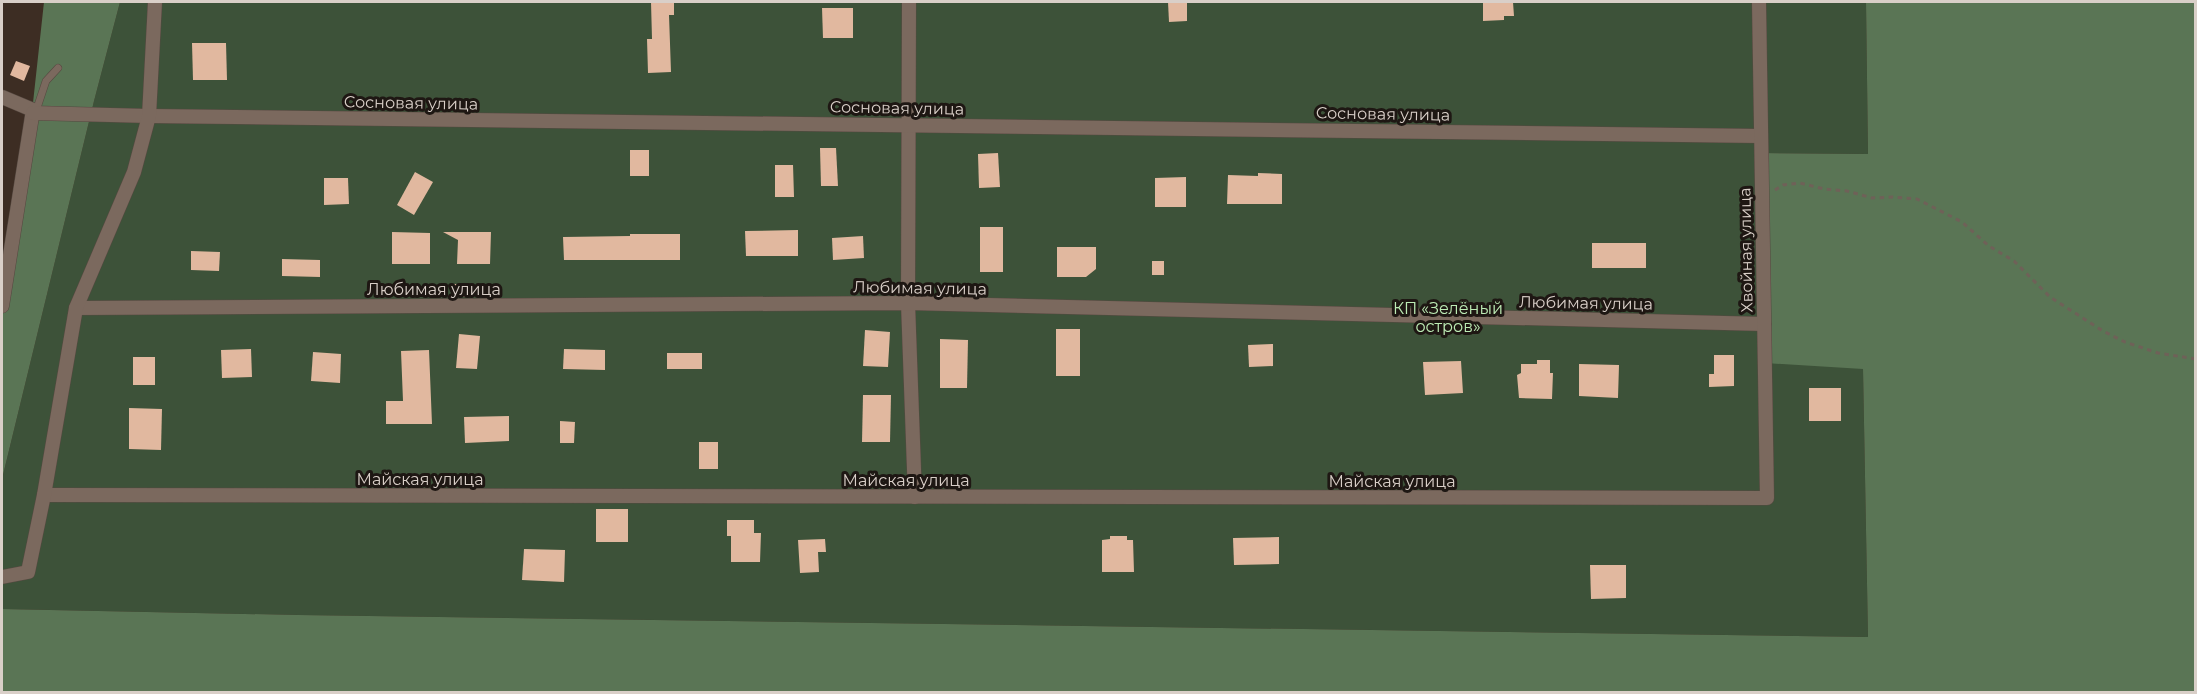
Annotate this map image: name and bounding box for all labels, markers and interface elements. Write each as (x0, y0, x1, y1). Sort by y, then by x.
street label: Сосновая улица (344, 92, 478, 114)
street label: Сосновая улица (830, 97, 964, 119)
street label: Сосновая улица (1316, 103, 1450, 125)
street label: Хвойная улица (1735, 187, 1757, 313)
street label: Любимая улица (853, 277, 987, 299)
street label: Любимая улица (367, 280, 501, 299)
street label: Любимая улица (1519, 292, 1653, 314)
park label: КП «Зелёный остров» (1393, 299, 1503, 336)
street label: Майская улица (356, 470, 484, 489)
street label: Майская улица (842, 471, 970, 490)
street label: Майская улица (1328, 472, 1456, 491)

